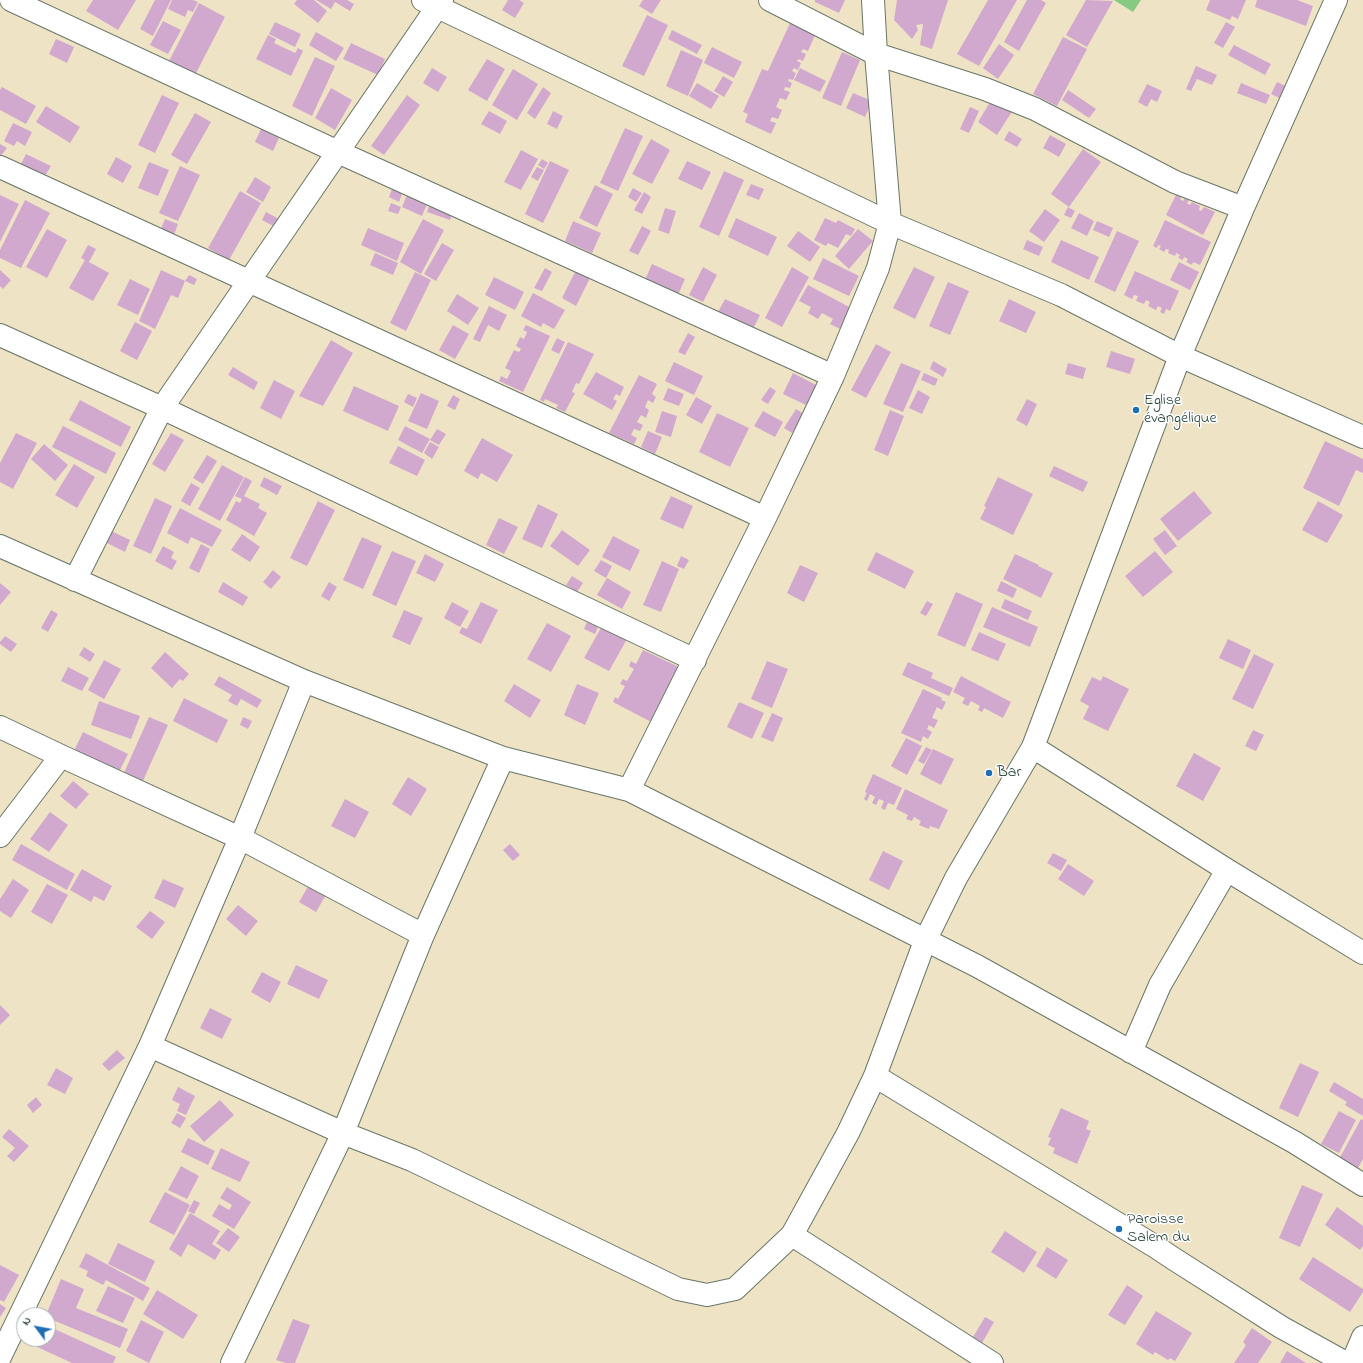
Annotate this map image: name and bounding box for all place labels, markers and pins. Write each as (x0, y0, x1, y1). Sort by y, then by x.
place label: Eglise évangélique (1144, 391, 1217, 429)
marker: Eglise évangélique (1131, 405, 1141, 415)
place label: Bar (997, 763, 1021, 783)
marker: Bar (984, 768, 994, 778)
place label: Paroisse Salem du (1127, 1210, 1190, 1248)
marker: Paroisse Salem du (1114, 1224, 1124, 1234)

